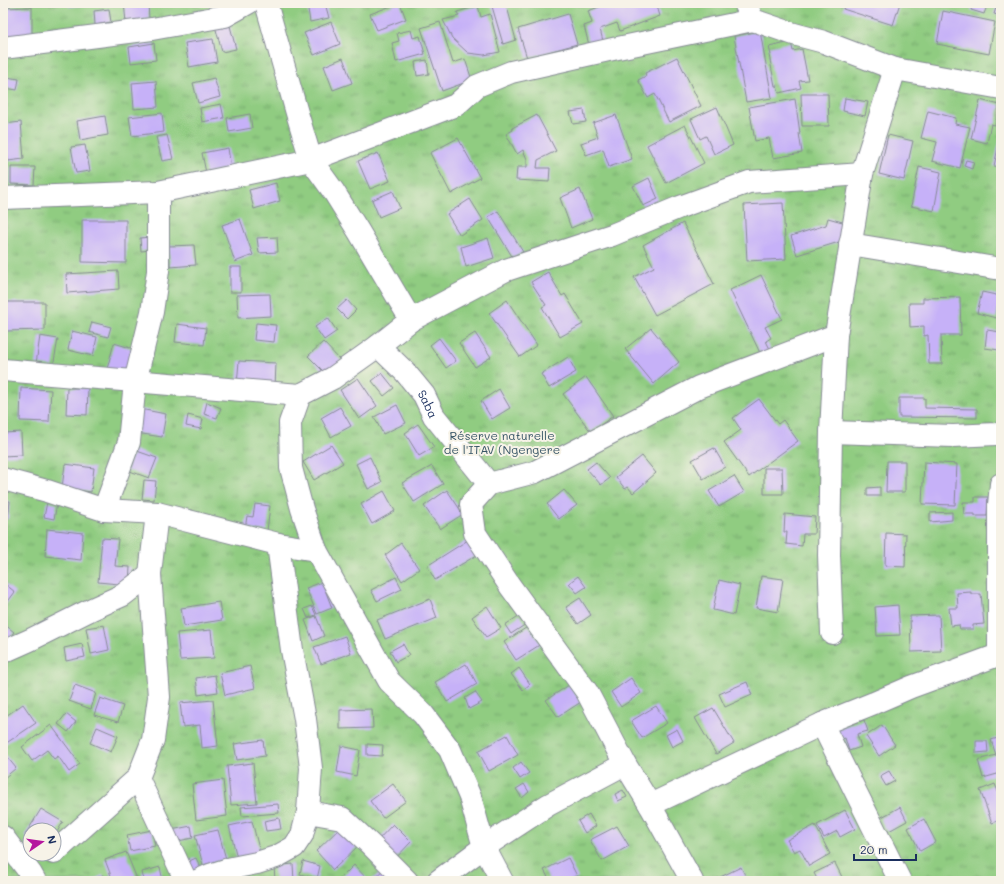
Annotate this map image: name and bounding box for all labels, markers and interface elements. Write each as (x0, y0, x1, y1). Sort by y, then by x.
street label: Saba (415, 386, 442, 420)
park label: Réserve naturelle de l'ITAV (Ngengere (444, 427, 560, 457)
north arrow (22, 822, 62, 862)
text: N (44, 834, 60, 845)
scale bar (854, 836, 916, 862)
text: 20 m (860, 841, 888, 857)

